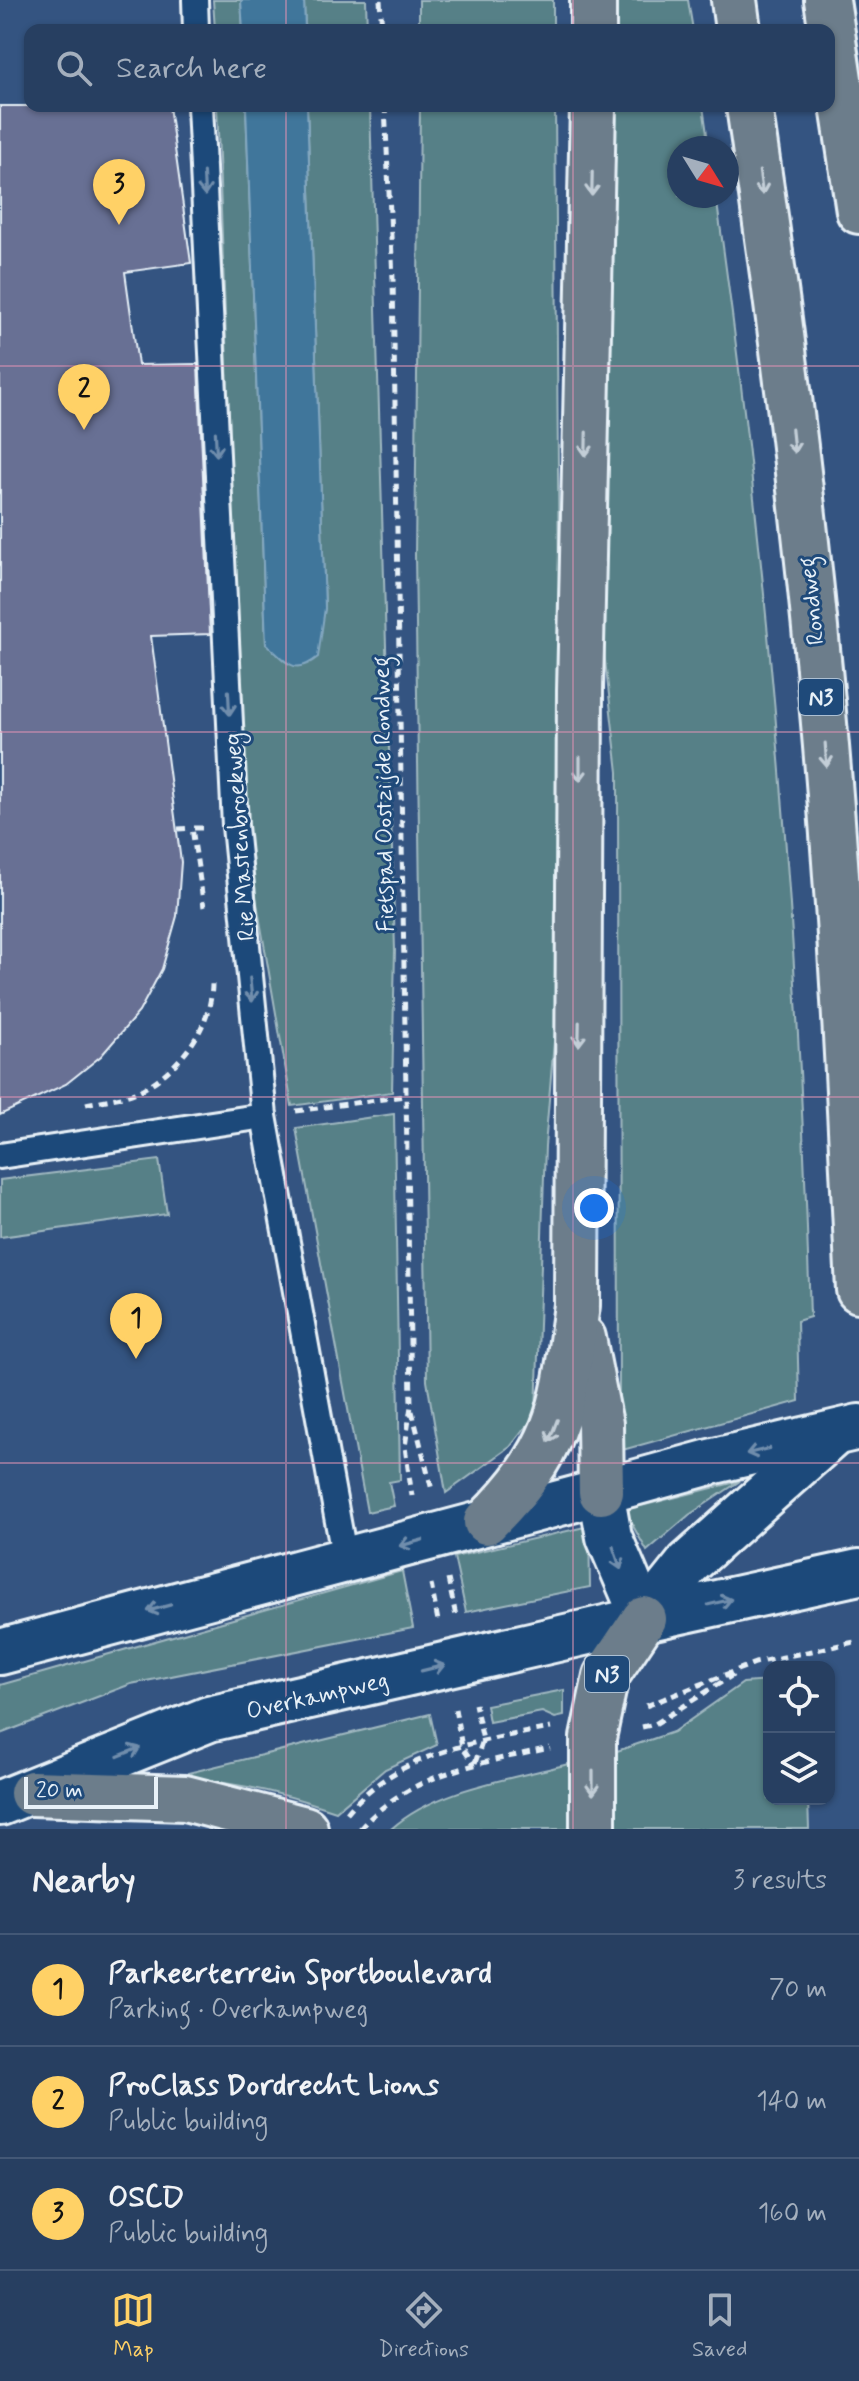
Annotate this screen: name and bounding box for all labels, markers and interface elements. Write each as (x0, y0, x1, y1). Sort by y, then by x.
search box (24, 24, 835, 112)
icon: search (52, 46, 96, 90)
text: Search here (116, 49, 267, 88)
north arrow (667, 136, 739, 208)
pin: 3 (93, 159, 145, 225)
one-way arrow (197, 170, 212, 197)
one-way arrow (584, 170, 599, 197)
one-way arrow (754, 170, 769, 195)
pin: 2 (58, 364, 110, 430)
one-way arrow (786, 427, 801, 454)
one-way arrow (209, 430, 224, 457)
one-way arrow (578, 430, 593, 457)
street label: Rondweg (792, 555, 836, 647)
street label: Fietspad Oostzijde Rondweg (367, 656, 405, 932)
road number: N3 (799, 679, 843, 715)
one-way arrow (222, 689, 237, 716)
street label: Rie Mastenbroekweg (218, 732, 265, 942)
one-way arrow (818, 741, 833, 768)
one-way arrow (572, 755, 588, 782)
one-way arrow (244, 976, 259, 1003)
one-way arrow (571, 1020, 587, 1047)
your location (574, 1188, 614, 1228)
pin: 1 (110, 1293, 162, 1359)
one-way arrow (545, 1418, 559, 1443)
one-way arrow (746, 1444, 771, 1459)
one-way arrow (398, 1536, 424, 1551)
one-way arrow (610, 1545, 625, 1570)
one-way arrow (706, 1593, 732, 1608)
one-way arrow (146, 1602, 172, 1617)
road number: N3 (585, 1656, 629, 1692)
one-way arrow (420, 1659, 446, 1674)
map controls (763, 1661, 835, 1805)
button: locate (763, 1661, 835, 1733)
street label: Overkampweg (243, 1665, 391, 1728)
button: layers (763, 1733, 835, 1805)
one-way arrow (117, 1744, 141, 1758)
one-way arrow (585, 1769, 601, 1796)
scale bar (24, 1773, 158, 1809)
text: 20 m (36, 1777, 83, 1805)
text: Nearby (32, 1859, 136, 1904)
text: 3 results (733, 1864, 827, 1898)
text: Parkeerterrein Sportboulevard (108, 1954, 492, 1993)
text: 1 (52, 1973, 64, 2007)
text: 70 m (769, 1973, 827, 2007)
text: Parking · Overkampweg (108, 1993, 368, 2027)
text: ProClass Dordrecht Lions (108, 2066, 439, 2105)
text: 2 (52, 2085, 64, 2119)
text: 140 m (756, 2085, 827, 2119)
text: Public building (108, 2105, 268, 2139)
text: OSCD (108, 2178, 184, 2217)
text: 3 (52, 2197, 64, 2231)
text: 160 m (758, 2197, 827, 2231)
text: Public building (108, 2217, 268, 2251)
tab: Map (111, 2288, 155, 2364)
tab: Directions (378, 2288, 469, 2364)
tab: Saved (692, 2288, 747, 2364)

